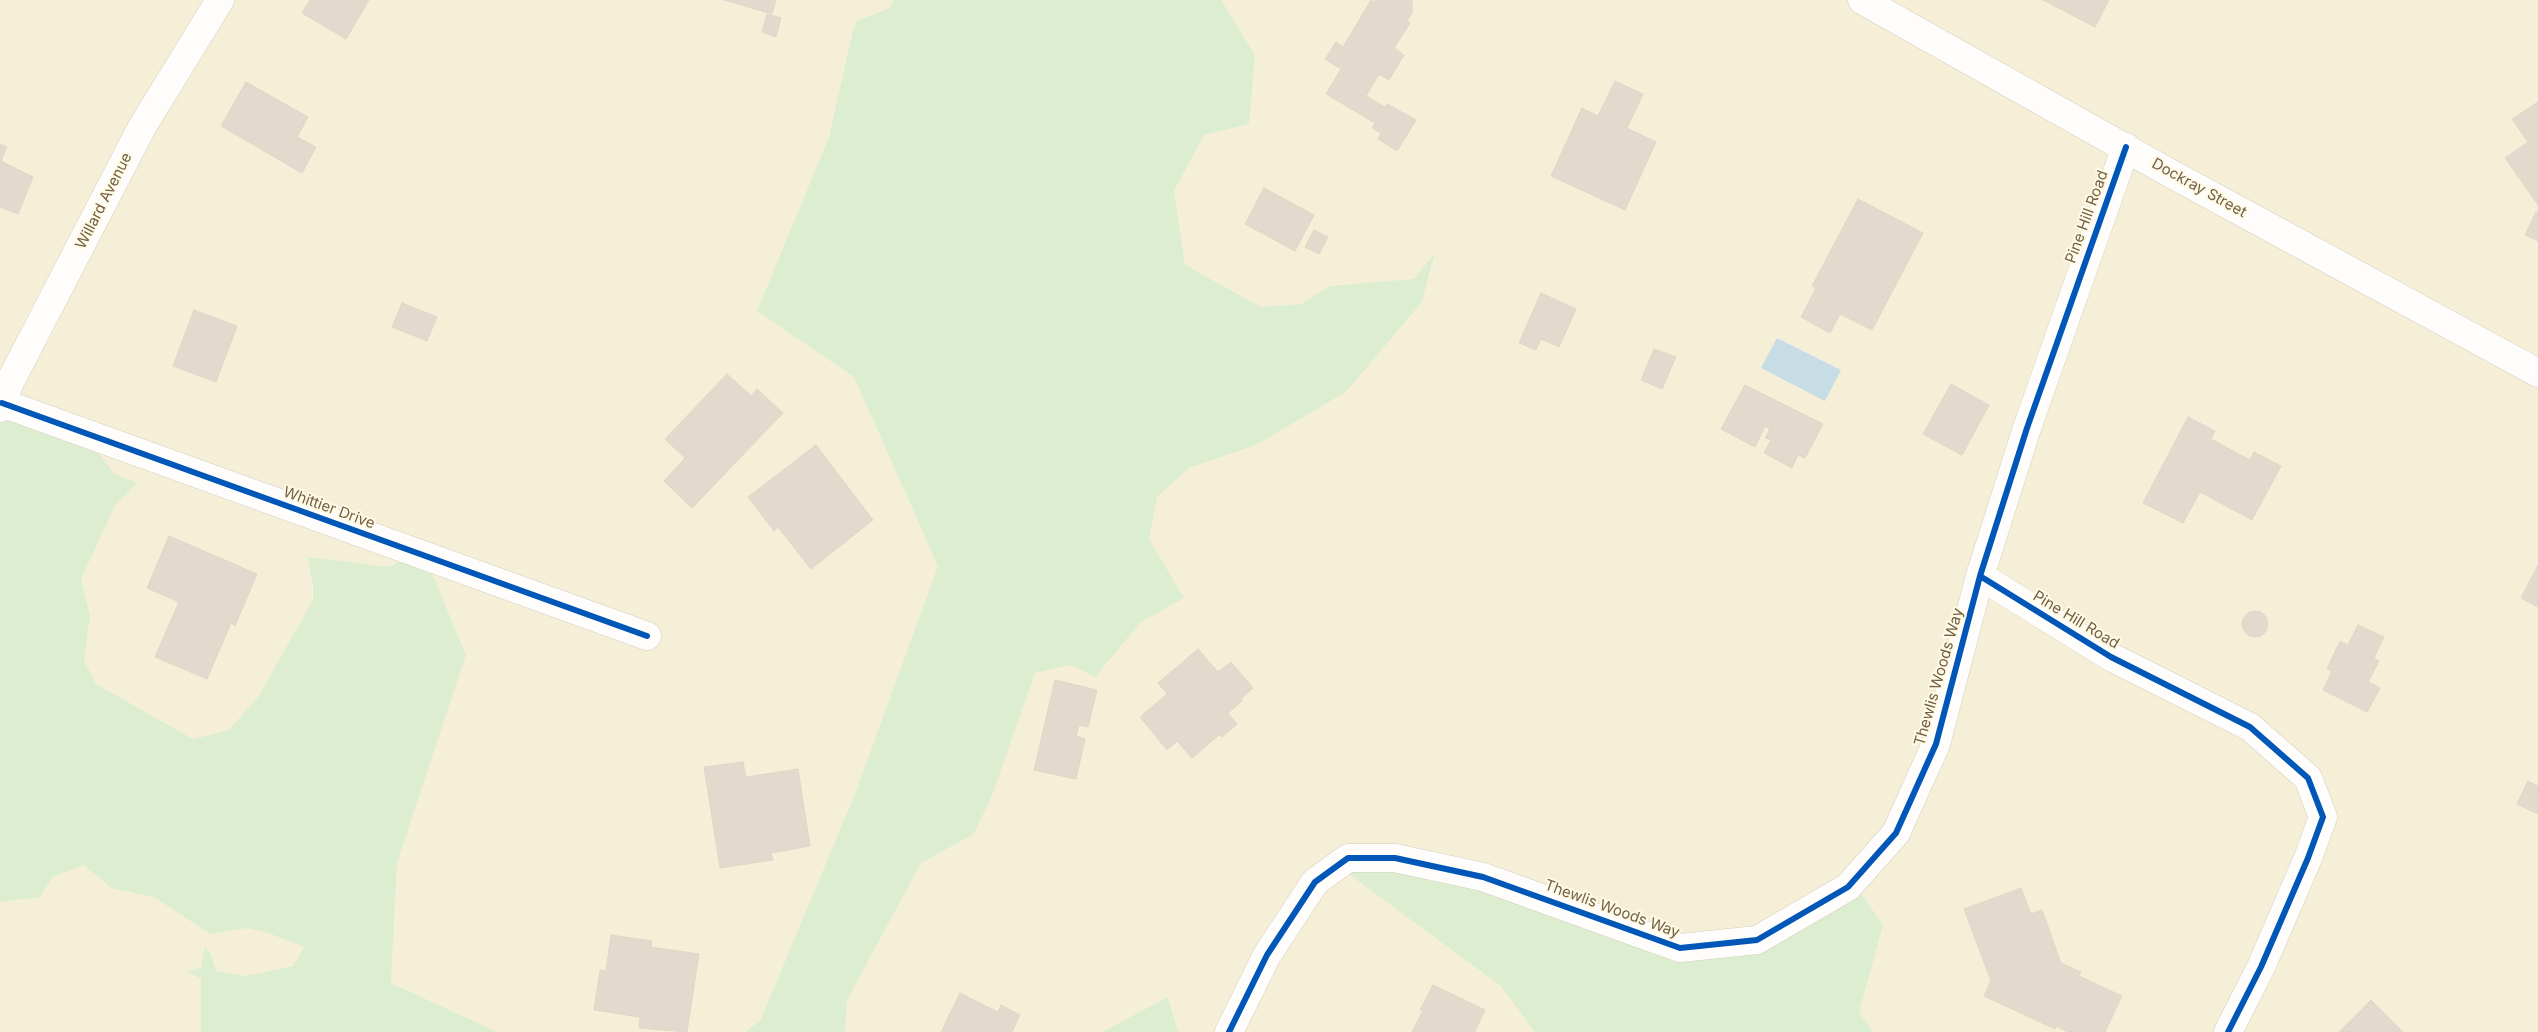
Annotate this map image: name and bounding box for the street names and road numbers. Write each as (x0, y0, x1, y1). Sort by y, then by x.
street label: Willard Avenue (72, 150, 136, 252)
street label: Dockray Street (2149, 155, 2249, 221)
street label: Pine Hill Road (2062, 168, 2112, 266)
street label: Whittier Drive (281, 483, 377, 533)
street label: Pine Hill Road (2030, 587, 2122, 653)
street label: Thewlis Woods Way (1911, 606, 1967, 748)
street label: Thewlis Woods Way (1542, 876, 1682, 942)

